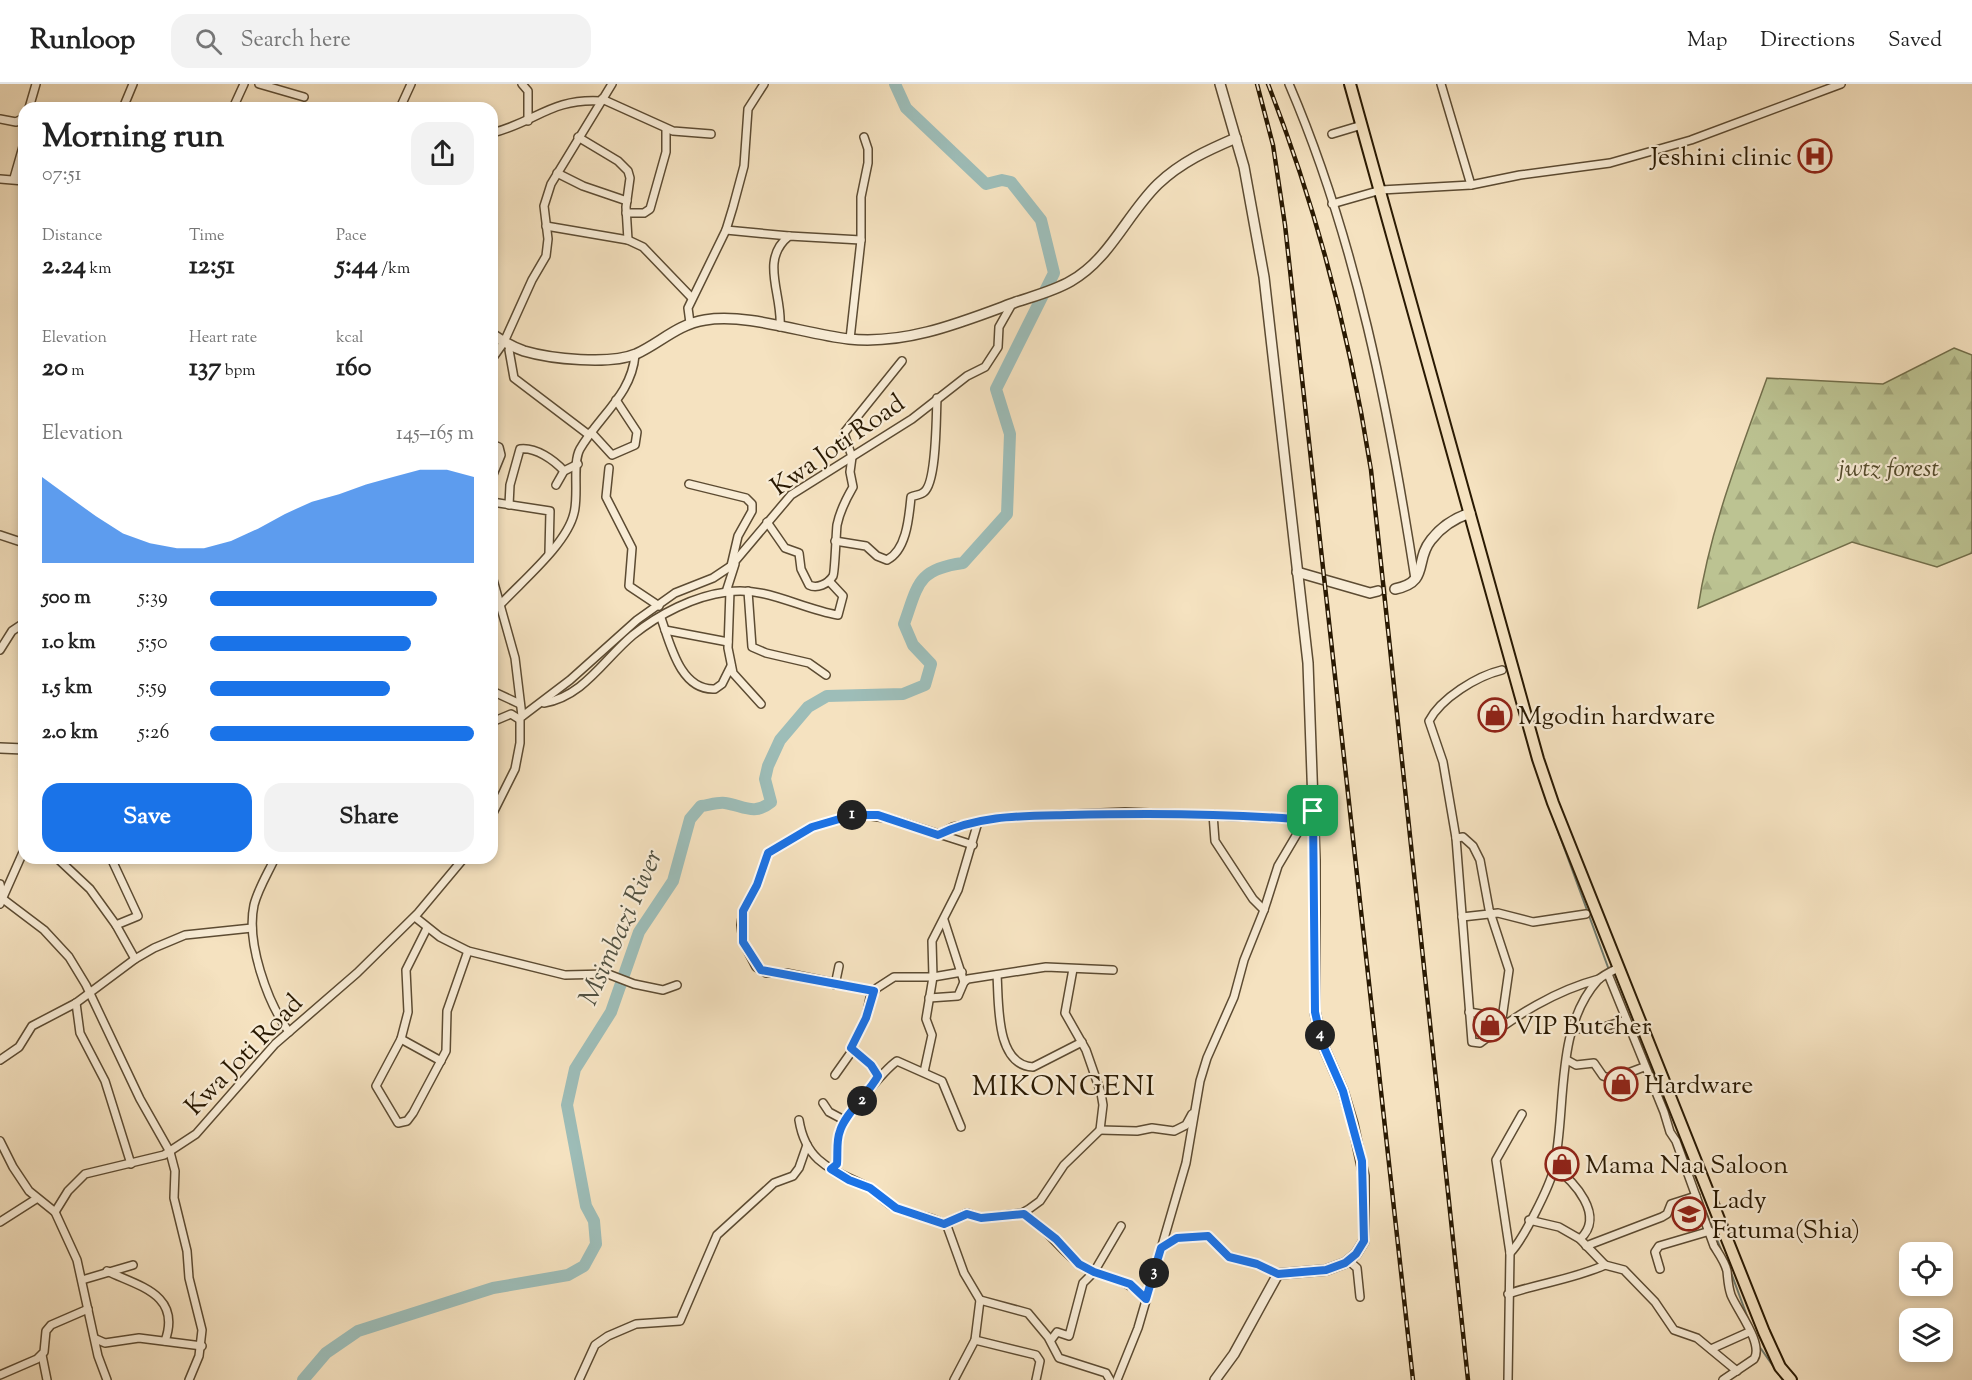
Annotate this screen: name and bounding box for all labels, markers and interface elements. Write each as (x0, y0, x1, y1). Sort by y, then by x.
search box (171, 14, 591, 68)
text: Runloop (30, 21, 135, 61)
icon: search (192, 25, 225, 58)
text: Search here (240, 25, 351, 57)
text: Map (1687, 26, 1727, 56)
text: Directions (1760, 26, 1855, 56)
text: Saved (1888, 26, 1942, 56)
text: Morning run (42, 114, 224, 162)
button: share (411, 122, 474, 185)
hospital icon: Jeshini clinic (1797, 138, 1833, 174)
place label: Jeshini clinic (1649, 140, 1792, 177)
text: 07:51 (42, 161, 81, 190)
text: Distance (42, 225, 102, 248)
text: Time (189, 225, 225, 248)
text: Pace (336, 225, 367, 248)
text: 2.24 (42, 248, 86, 285)
text: 12:51 (189, 248, 235, 285)
text: 5:44 (336, 248, 378, 285)
text: km (86, 258, 111, 281)
text: /km (378, 258, 410, 281)
text: Elevation (42, 327, 107, 350)
text: Heart rate (189, 327, 257, 350)
text: kcal (336, 327, 364, 350)
text: 20 (42, 350, 68, 387)
text: 137 (189, 350, 221, 387)
text: 160 (336, 350, 372, 387)
text: m (68, 360, 85, 383)
text: bpm (221, 360, 256, 383)
street label: Kwa Joti Road (764, 386, 913, 506)
text: Elevation (42, 420, 123, 449)
text: 145–165 m (396, 420, 474, 449)
park label: jwtz forest (1837, 451, 1939, 488)
text: 500 m (42, 584, 91, 613)
text: 5:39 (138, 584, 168, 613)
text: 1.0 km (42, 629, 96, 658)
text: 5:50 (138, 629, 167, 658)
text: 1.5 km (42, 674, 92, 703)
text: 5:59 (138, 674, 167, 703)
shop icon: Mgodin hardware (1477, 697, 1513, 733)
place label: Mgodin hardware (1518, 699, 1715, 736)
text: 2.0 km (42, 719, 98, 748)
text: 5:26 (138, 719, 169, 748)
button: Save (42, 783, 252, 852)
button: Share (264, 783, 474, 852)
pin (1287, 785, 1338, 836)
icon: arrive (1296, 794, 1329, 827)
pin: 1 (837, 800, 867, 830)
text: 1 (849, 803, 855, 826)
water label: Msimbazi River (571, 843, 674, 1012)
street label: Kwa Joti Road (177, 986, 313, 1125)
shop icon: VIP Butcher (1472, 1007, 1508, 1043)
place label: VIP Butcher (1513, 1009, 1652, 1046)
pin: 4 (1305, 1020, 1335, 1050)
text: 4 (1316, 1023, 1324, 1046)
shop icon: Hardware (1603, 1066, 1639, 1102)
district label: MIKONGENI (972, 1068, 1156, 1108)
place label: Hardware (1644, 1068, 1753, 1105)
pin: 2 (847, 1086, 877, 1116)
text: 2 (858, 1089, 866, 1112)
shop icon: Mama Naa Saloon (1544, 1146, 1580, 1182)
place label: Mama Naa Saloon (1585, 1148, 1788, 1185)
place label: Lady Fatuma(Shia) (1712, 1183, 1860, 1250)
school or university icon: Lady Fatuma(Shia) (1671, 1196, 1707, 1232)
map controls (1899, 1242, 1953, 1362)
button: locate (1899, 1242, 1953, 1296)
pin: 3 (1139, 1258, 1169, 1288)
text: 3 (1151, 1261, 1157, 1284)
button: layers (1899, 1308, 1953, 1362)

